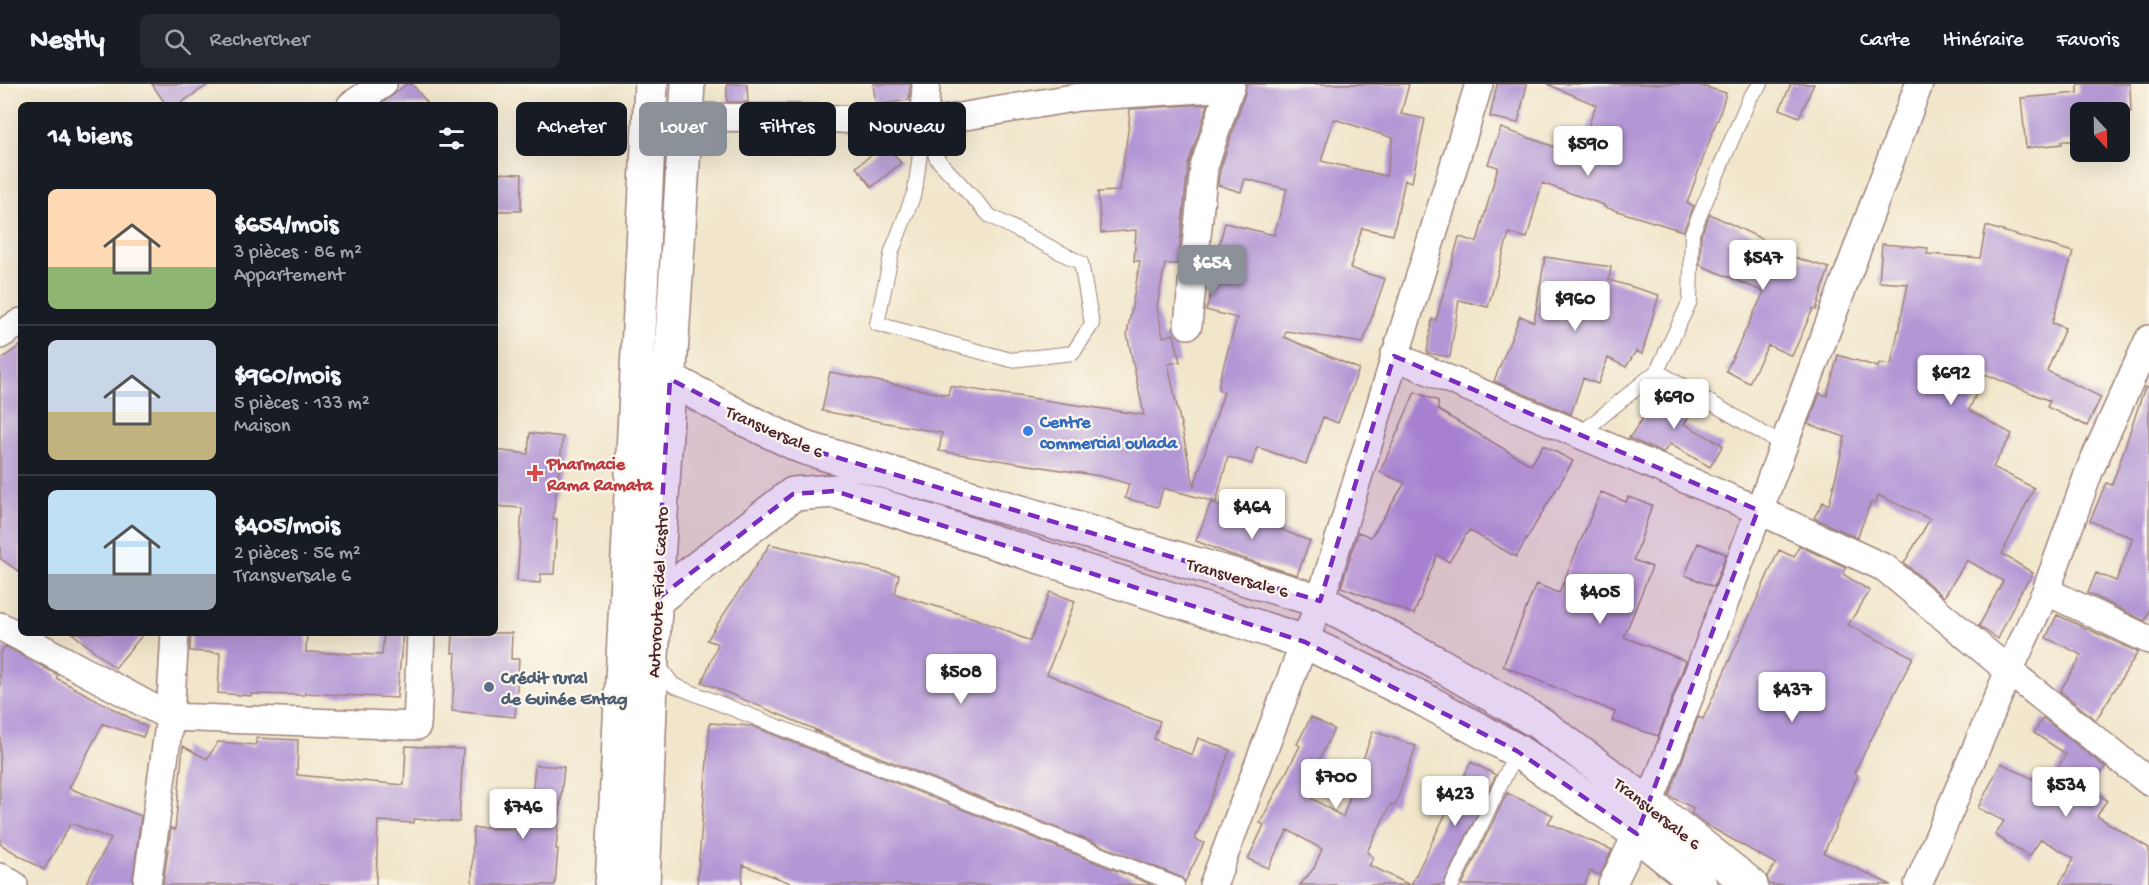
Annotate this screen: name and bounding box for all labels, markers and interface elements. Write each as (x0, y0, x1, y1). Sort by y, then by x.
search box (140, 14, 560, 68)
text: Nestly (30, 25, 104, 58)
icon: search (161, 25, 194, 58)
text: Rechercher (209, 28, 309, 54)
text: Carte (1860, 29, 1910, 54)
text: Itinéraire (1943, 29, 2024, 54)
text: Favoris (2057, 29, 2119, 54)
chip: Acheter (516, 102, 627, 156)
chip: Louer (639, 102, 727, 156)
chip: Filtres (739, 102, 836, 156)
chip: Nouveau (848, 102, 966, 156)
north arrow (2070, 102, 2130, 162)
map controls (2070, 102, 2130, 162)
icon: filters (435, 122, 468, 155)
text: 14 biens (48, 123, 132, 154)
pin: $590 (1552, 126, 1624, 177)
text: $590 (1568, 134, 1608, 157)
text: $654/mois (234, 211, 338, 242)
icon: home (96, 213, 168, 285)
pin: $547 (1727, 240, 1799, 291)
text: 3 pièces · 86 m² (234, 242, 362, 265)
pin: $654 (1176, 245, 1248, 296)
text: $547 (1743, 248, 1783, 271)
text: $654 (1192, 253, 1232, 276)
text: Appartement (234, 265, 344, 288)
pin: $960 (1539, 281, 1611, 332)
text: $960 (1555, 289, 1595, 312)
pin: $692 (1915, 355, 1987, 406)
text: $960/mois (234, 362, 340, 393)
text: $692 (1932, 363, 1970, 386)
icon: home (96, 364, 168, 436)
pin: $690 (1638, 379, 1710, 430)
text: $690 (1654, 387, 1694, 410)
text: 5 pièces · 133 m² (234, 393, 370, 416)
street label: Transversale 6 (721, 402, 827, 465)
place label: Centre commercial oulada (1039, 413, 1178, 455)
text: Maison (234, 416, 291, 439)
marker: Centre commercial oulada (1021, 424, 1035, 438)
place label: Pharmacie Rama Ramata (546, 455, 654, 497)
marker: Pharmacie Rama Ramata (528, 466, 542, 480)
pin: $464 (1216, 489, 1288, 540)
text: $464 (1233, 497, 1271, 520)
street label: Autoroute Fidel Castro (645, 506, 674, 678)
text: $405/mois (234, 512, 340, 543)
icon: home (96, 514, 168, 586)
text: 2 pièces · 56 m² (234, 543, 361, 566)
street label: Transversale 6 (1183, 555, 1292, 604)
text: Transversale 6 (234, 566, 351, 589)
pin: $405 (1564, 574, 1636, 625)
text: $405 (1580, 582, 1620, 605)
pin: $508 (925, 654, 997, 705)
text: $508 (940, 662, 982, 685)
place label: Crédit rural de Guinée Entag (500, 669, 628, 711)
pin: $437 (1756, 672, 1828, 723)
marker: Crédit rural de Guinée Entag (482, 680, 496, 694)
text: $437 (1772, 680, 1812, 703)
pin: $700 (1300, 759, 1372, 810)
text: $700 (1315, 767, 1357, 790)
pin: $534 (2030, 767, 2102, 818)
street label: Transversale 6 (1608, 774, 1705, 856)
text: $534 (2046, 775, 2086, 798)
pin: $423 (1419, 776, 1491, 827)
text: $423 (1436, 784, 1474, 807)
pin: $746 (487, 789, 559, 840)
text: $746 (504, 797, 542, 820)

